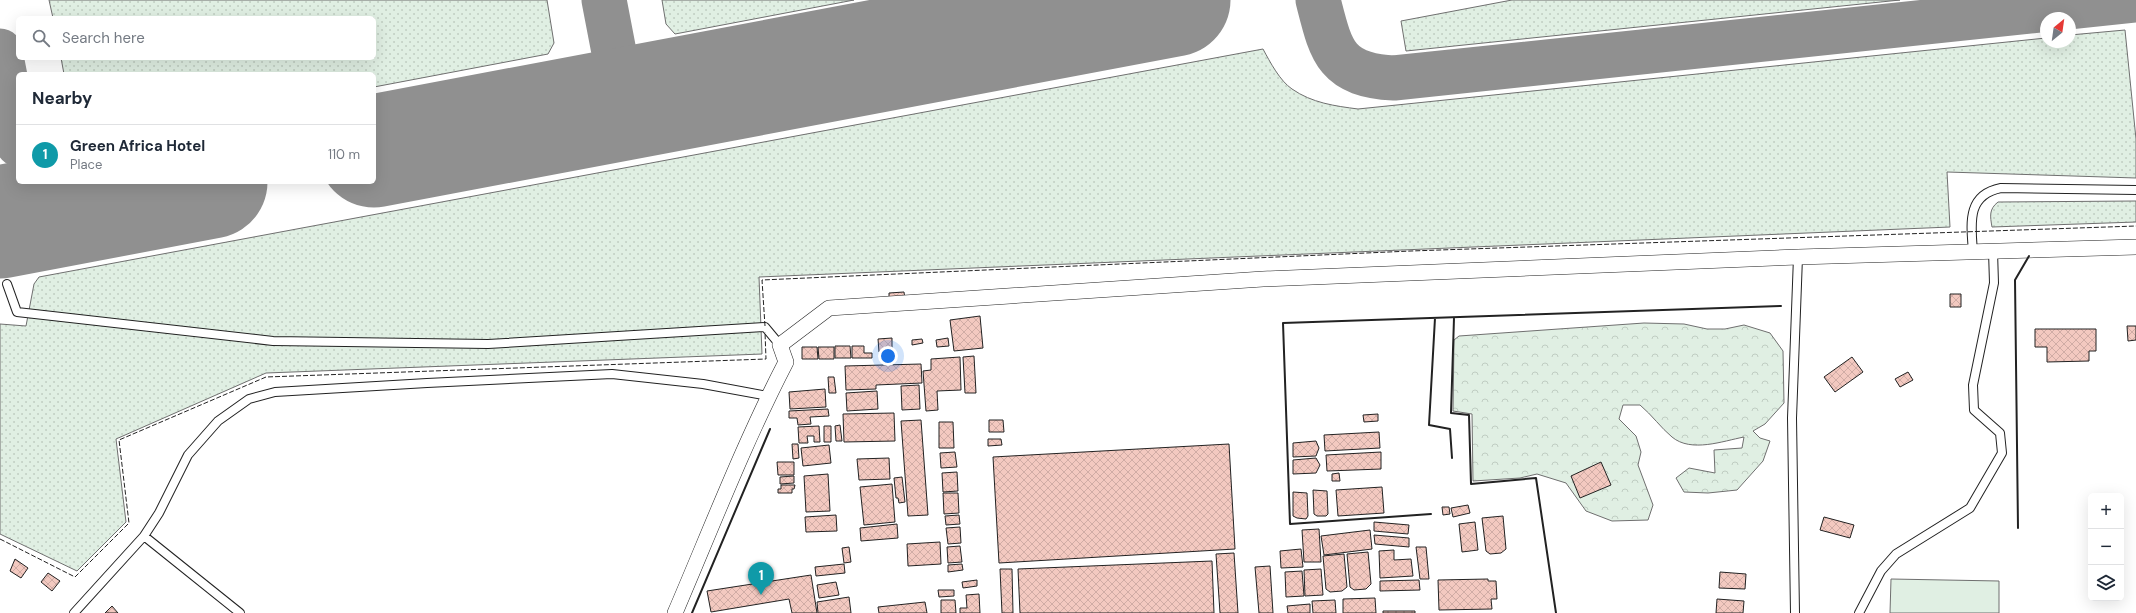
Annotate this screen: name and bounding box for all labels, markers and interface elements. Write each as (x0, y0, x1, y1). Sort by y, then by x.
north arrow (2040, 12, 2076, 48)
search box (16, 16, 376, 60)
icon: search (30, 27, 52, 49)
text: Search here (62, 28, 145, 48)
text: Nearby (32, 87, 92, 109)
text: Green Africa Hotel (70, 136, 205, 156)
text: 1 (43, 146, 47, 163)
text: 110 m (328, 146, 360, 163)
text: Place (70, 156, 102, 173)
your location (878, 346, 898, 366)
map controls (2088, 493, 2124, 601)
button: + (2088, 493, 2124, 529)
button: − (2088, 529, 2124, 565)
pin: 1 (748, 562, 774, 595)
button: layers (2088, 565, 2124, 601)

